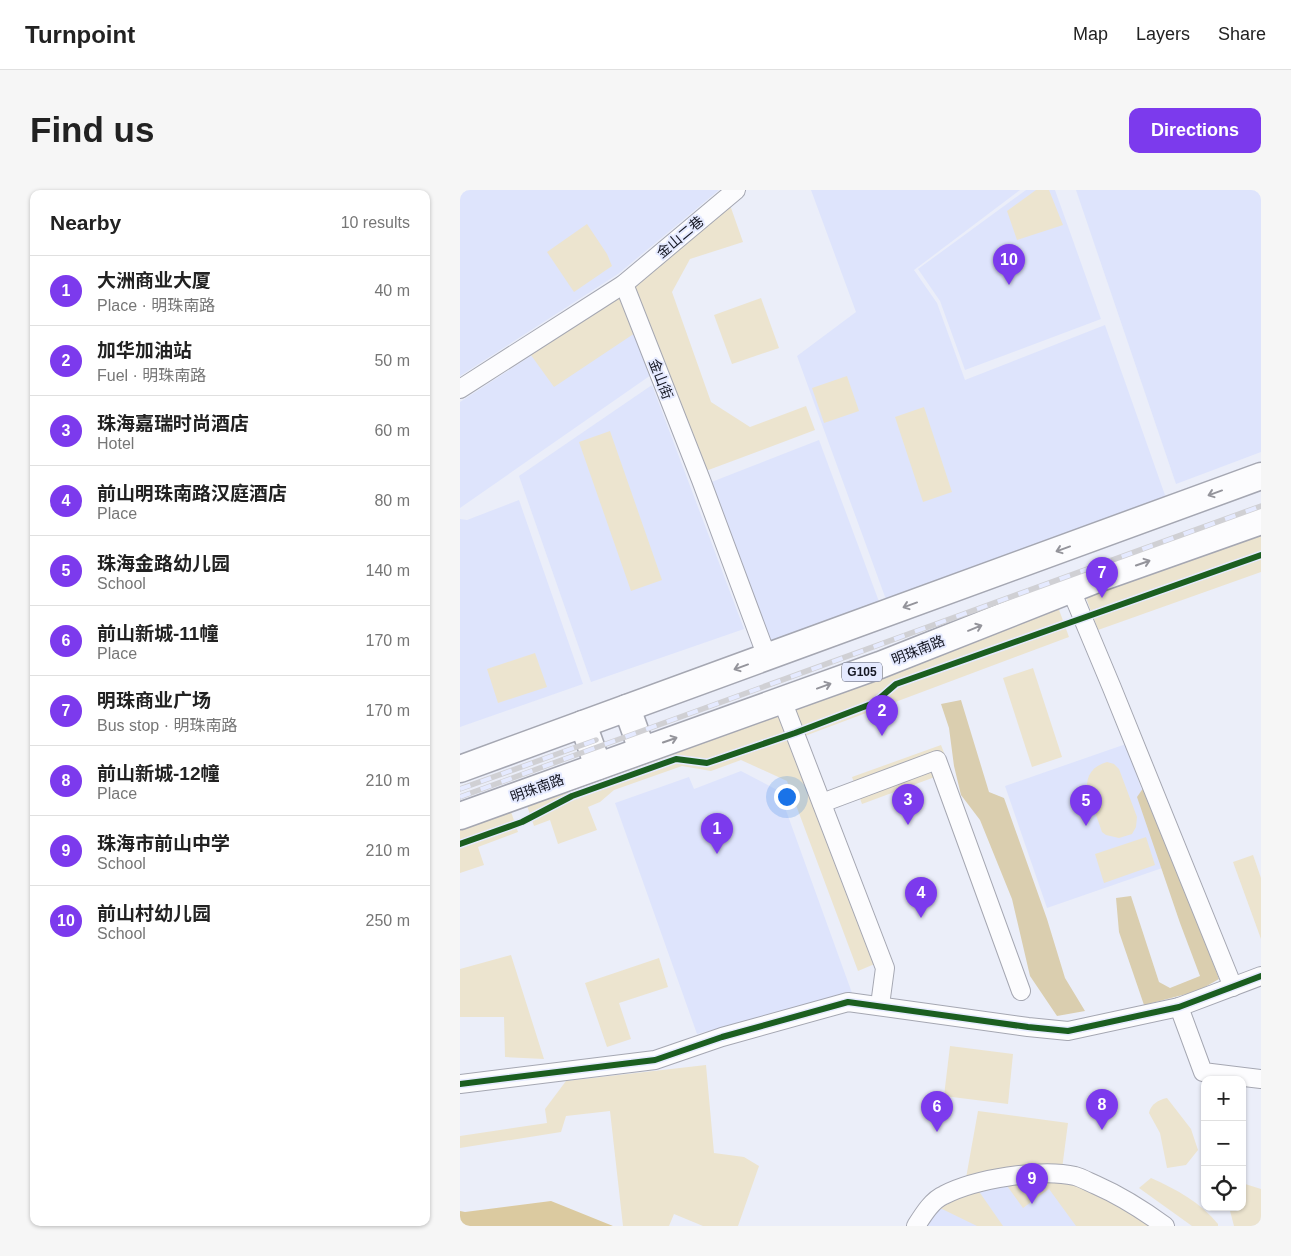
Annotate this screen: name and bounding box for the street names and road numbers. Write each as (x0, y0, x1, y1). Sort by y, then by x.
street label: 金山二巷 (653, 213, 707, 261)
street label: 金山街 (646, 357, 676, 401)
street label: 明珠南路 (889, 632, 947, 668)
road number: G105 (842, 662, 882, 682)
street label: 明珠南路 (508, 771, 566, 805)

